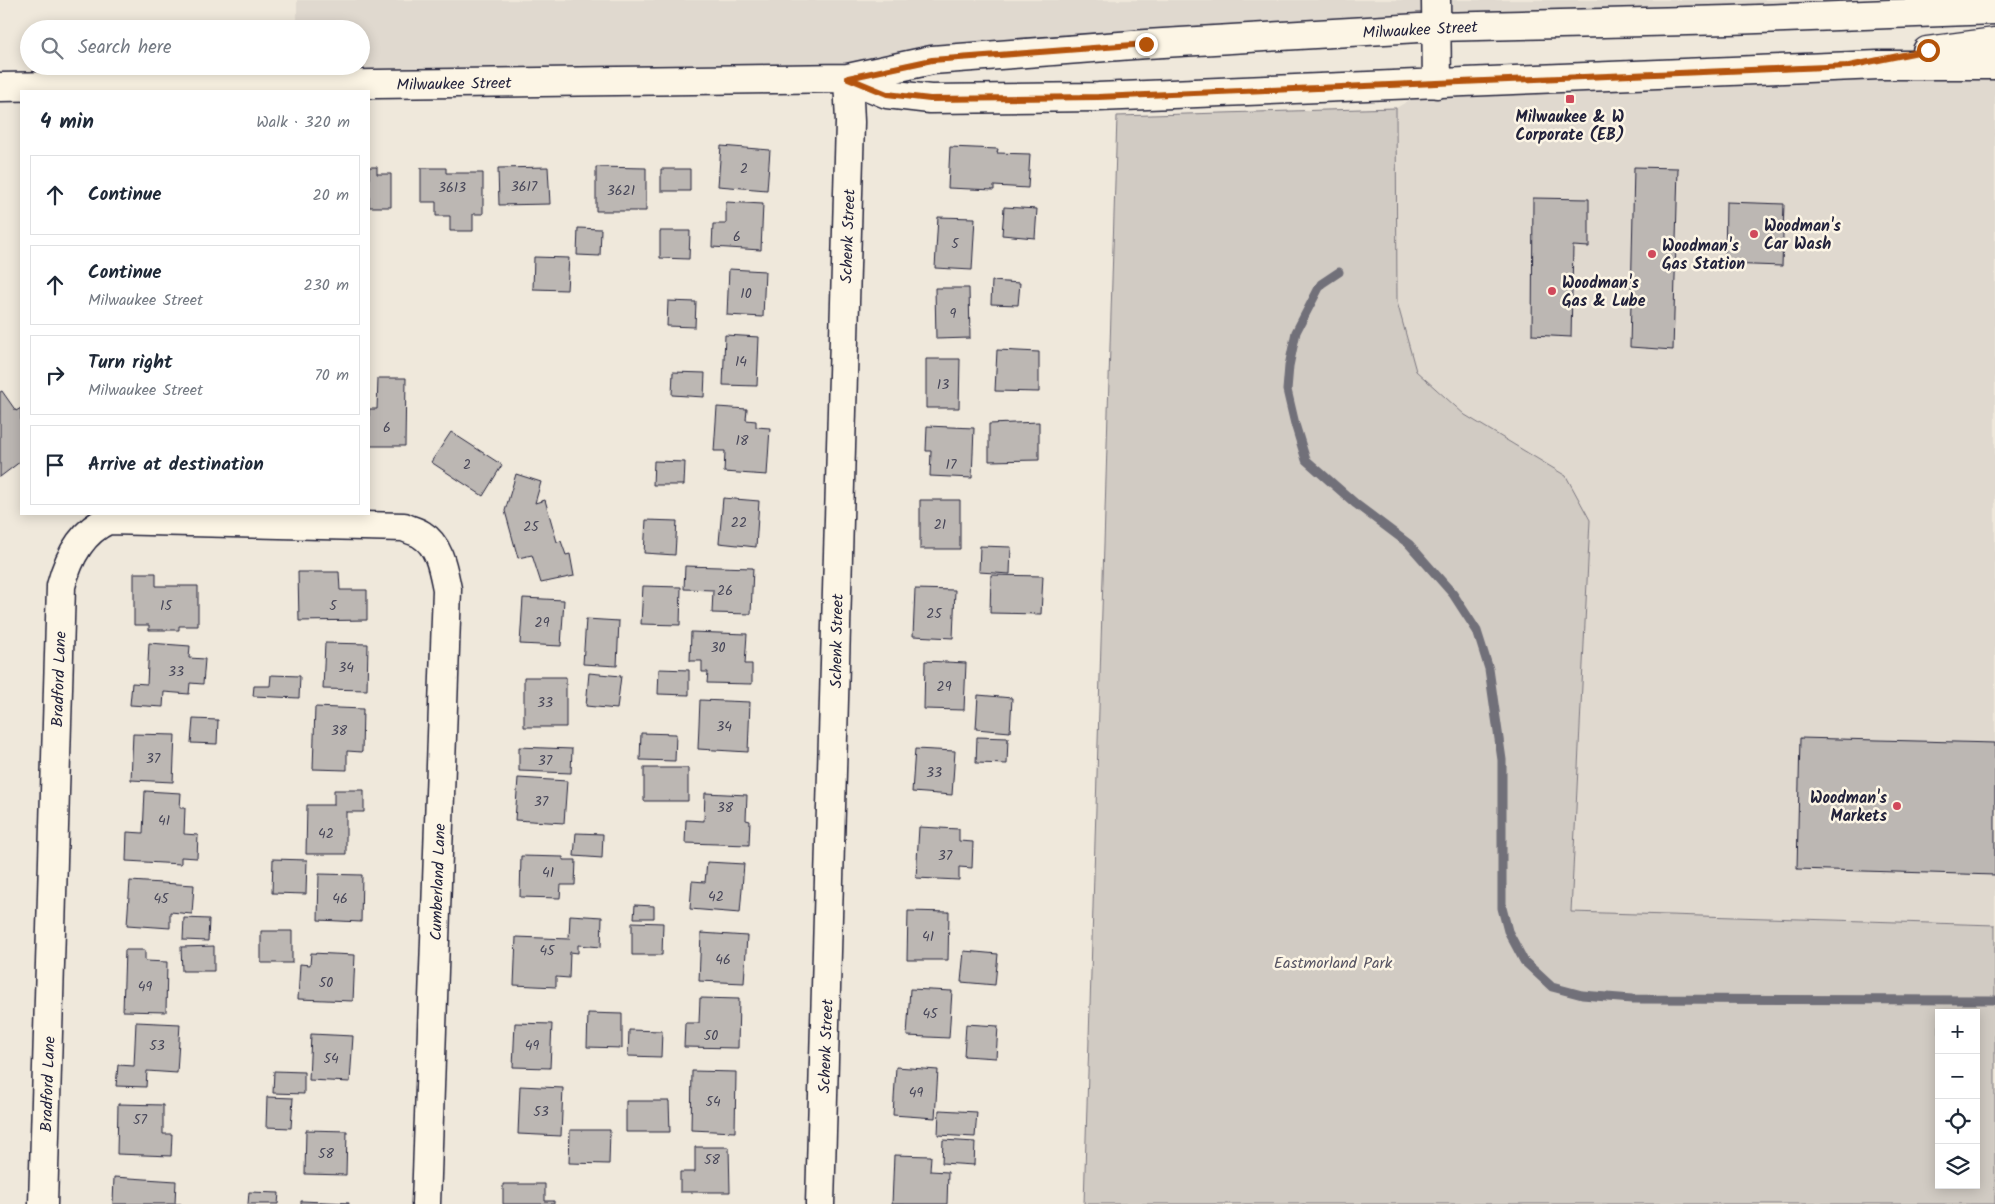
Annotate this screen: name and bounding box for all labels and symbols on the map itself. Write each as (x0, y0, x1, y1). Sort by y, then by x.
street label: Milwaukee Street (1362, 15, 1479, 46)
route end (1135, 33, 1158, 56)
route start (1917, 39, 1940, 62)
street label: Milwaukee Street (396, 71, 513, 98)
marker: Milwaukee & W Corporate (EB) (1564, 93, 1576, 105)
place label: Milwaukee & W Corporate (EB) (1516, 105, 1624, 148)
house number: 2 (740, 158, 748, 180)
house number: 3617 (511, 176, 538, 198)
house number: 3613 (438, 177, 466, 199)
house number: 3621 (607, 180, 635, 202)
street label: Schenk Street (834, 188, 863, 284)
place label: Woodman's Car Wash (1764, 214, 1841, 257)
house number: 6 (733, 226, 741, 248)
marker: Woodman's Car Wash (1748, 228, 1760, 240)
house number: 5 (951, 233, 960, 255)
place label: Woodman's Gas Station (1662, 234, 1745, 277)
marker: Woodman's Gas Station (1646, 248, 1658, 260)
place label: Woodman's Gas & Lube (1562, 271, 1646, 314)
house number: 10 (740, 283, 752, 305)
marker: Woodman's Gas & Lube (1546, 285, 1558, 297)
house number: 9 (950, 303, 957, 325)
house number: 14 (735, 351, 747, 373)
house number: 13 (937, 374, 949, 396)
house number: 6 (383, 417, 391, 439)
house number: 18 (736, 430, 749, 452)
house number: 2 (463, 454, 471, 476)
house number: 17 (946, 454, 957, 476)
house number: 22 (731, 512, 747, 534)
house number: 21 (934, 514, 946, 536)
house number: 25 (523, 516, 540, 538)
house number: 26 (717, 580, 733, 602)
street label: Schenk Street (824, 593, 851, 688)
house number: 15 (160, 595, 173, 617)
house number: 5 (329, 595, 338, 617)
house number: 25 (926, 603, 943, 625)
house number: 29 (535, 612, 550, 634)
street label: Bradford Lane (45, 631, 74, 727)
house number: 30 (711, 637, 726, 659)
house number: 34 (338, 657, 354, 679)
house number: 33 (168, 661, 184, 683)
house number: 29 (937, 676, 952, 698)
house number: 33 (537, 692, 553, 714)
house number: 34 (716, 716, 732, 738)
house number: 38 (331, 720, 348, 742)
house number: 37 (146, 748, 161, 770)
house number: 37 (538, 750, 553, 772)
house number: 33 (926, 762, 942, 784)
place label: Woodman's Markets (1810, 786, 1888, 829)
house number: 37 (534, 791, 549, 813)
house number: 38 (717, 797, 734, 819)
marker: Woodman's Markets (1891, 800, 1903, 812)
house number: 41 (158, 810, 170, 832)
house number: 42 (318, 823, 334, 845)
street label: Cumberland Lane (424, 823, 453, 941)
house number: 37 (938, 845, 953, 867)
house number: 41 (542, 862, 554, 884)
house number: 42 (708, 886, 724, 908)
house number: 45 (153, 888, 170, 910)
house number: 46 (332, 888, 348, 910)
house number: 41 (922, 926, 934, 948)
house number: 45 (539, 940, 556, 962)
house number: 46 (715, 949, 731, 971)
park label: Eastmorland Park (1274, 951, 1393, 976)
house number: 50 (319, 972, 333, 994)
house number: 49 (138, 976, 152, 998)
street label: Schenk Street (812, 998, 841, 1094)
house number: 45 (922, 1003, 939, 1025)
house number: 50 (704, 1025, 718, 1047)
house number: 53 (149, 1035, 165, 1057)
house number: 49 (525, 1035, 539, 1057)
street label: Bradford Lane (34, 1036, 63, 1132)
house number: 54 (323, 1048, 339, 1070)
house number: 49 (909, 1082, 923, 1104)
house number: 54 (705, 1091, 721, 1113)
house number: 53 (533, 1101, 549, 1123)
house number: 57 (133, 1109, 148, 1131)
house number: 58 (318, 1143, 335, 1165)
house number: 58 (704, 1149, 721, 1171)

